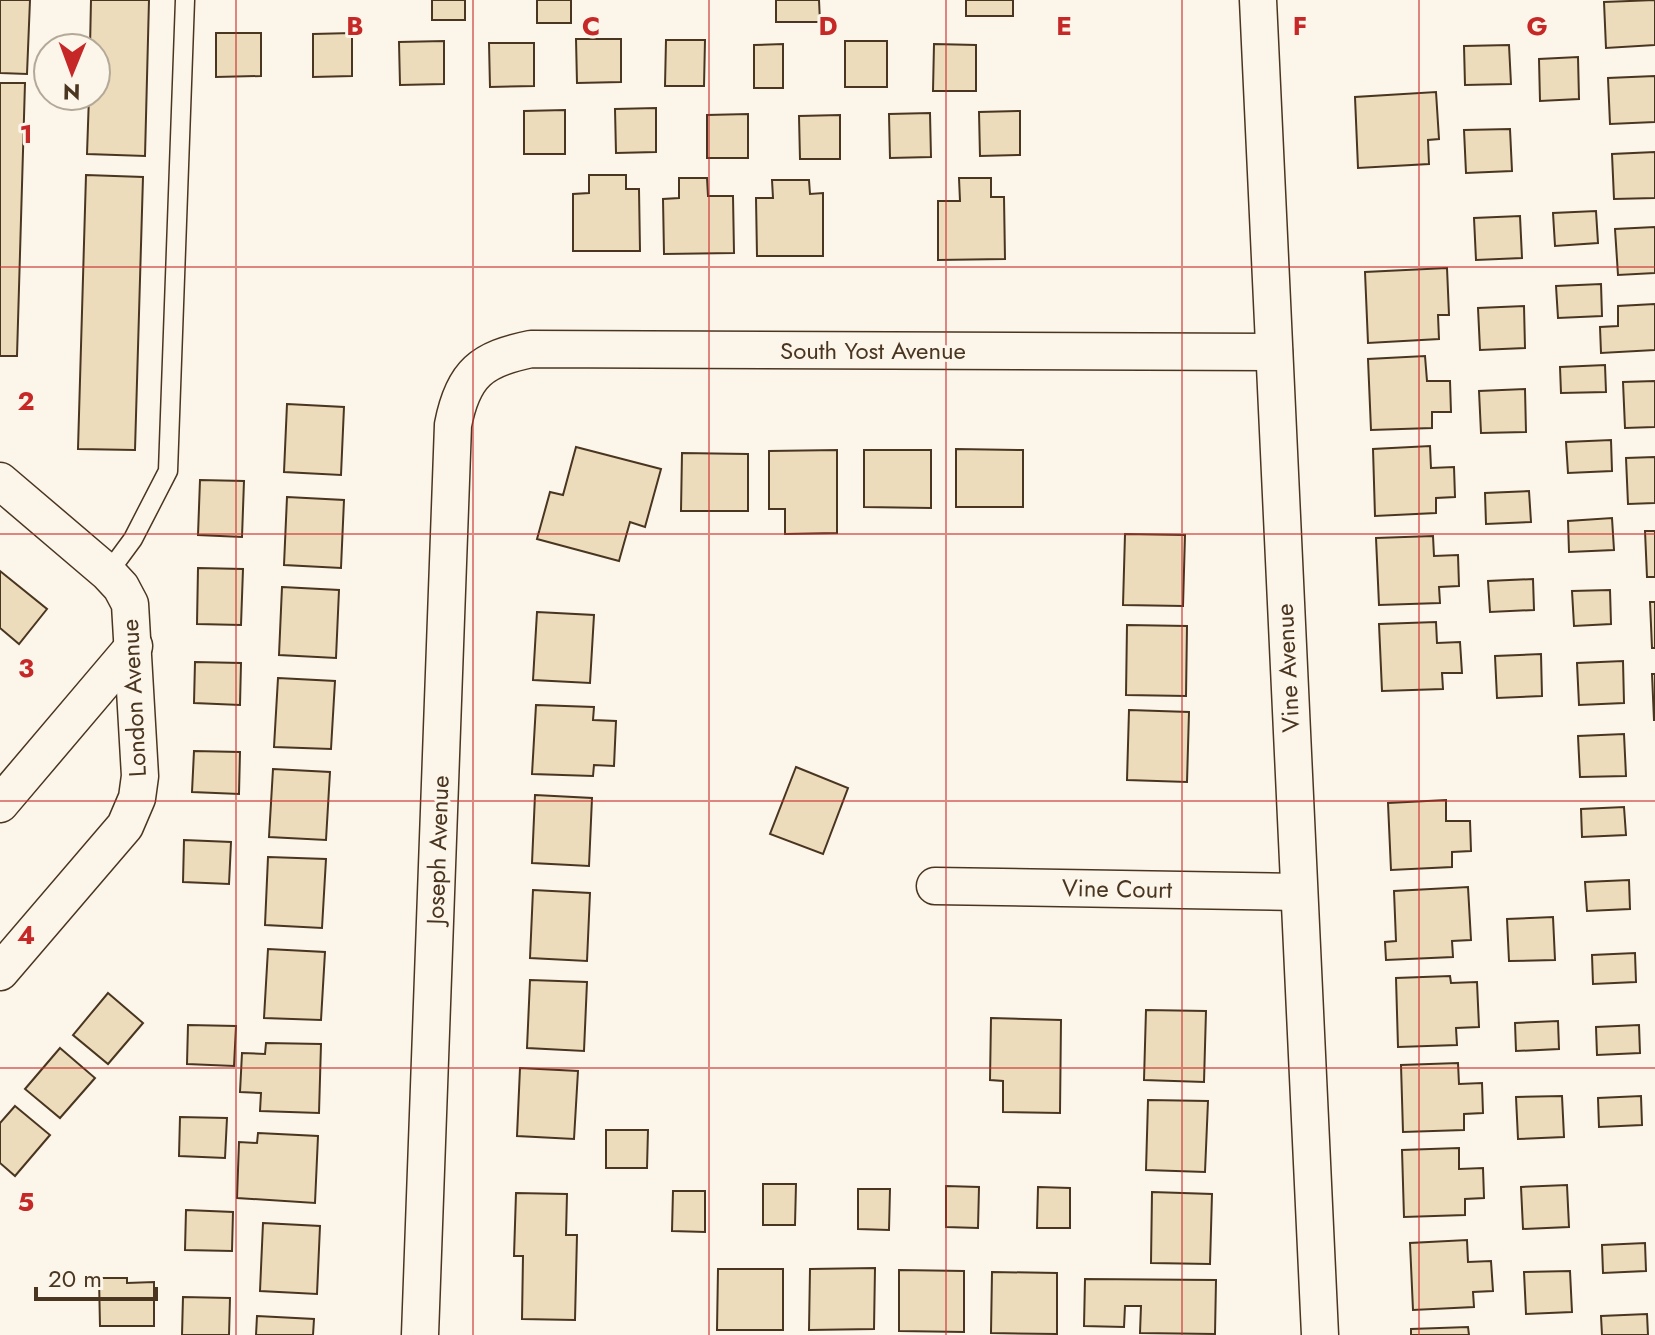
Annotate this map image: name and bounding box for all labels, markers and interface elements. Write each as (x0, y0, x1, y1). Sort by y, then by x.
text: B (346, 7, 364, 45)
text: C (582, 7, 600, 45)
text: D (818, 7, 838, 45)
text: E (1056, 7, 1072, 45)
text: F (1293, 7, 1307, 45)
text: G (1526, 7, 1548, 45)
north arrow (32, 32, 112, 112)
text: N (63, 76, 81, 108)
text: 1 (19, 115, 33, 153)
street label: South Yost Avenue (780, 333, 966, 368)
text: 2 (17, 382, 35, 420)
street label: Vine Avenue (1267, 603, 1308, 733)
street label: London Avenue (112, 618, 155, 778)
text: 3 (18, 649, 34, 687)
street label: Joseph Avenue (417, 775, 458, 928)
street label: Vine Court (1062, 870, 1173, 907)
text: 4 (17, 916, 35, 954)
text: 5 (18, 1183, 34, 1221)
scale bar (36, 1251, 156, 1301)
text: 20 m (48, 1261, 102, 1296)

